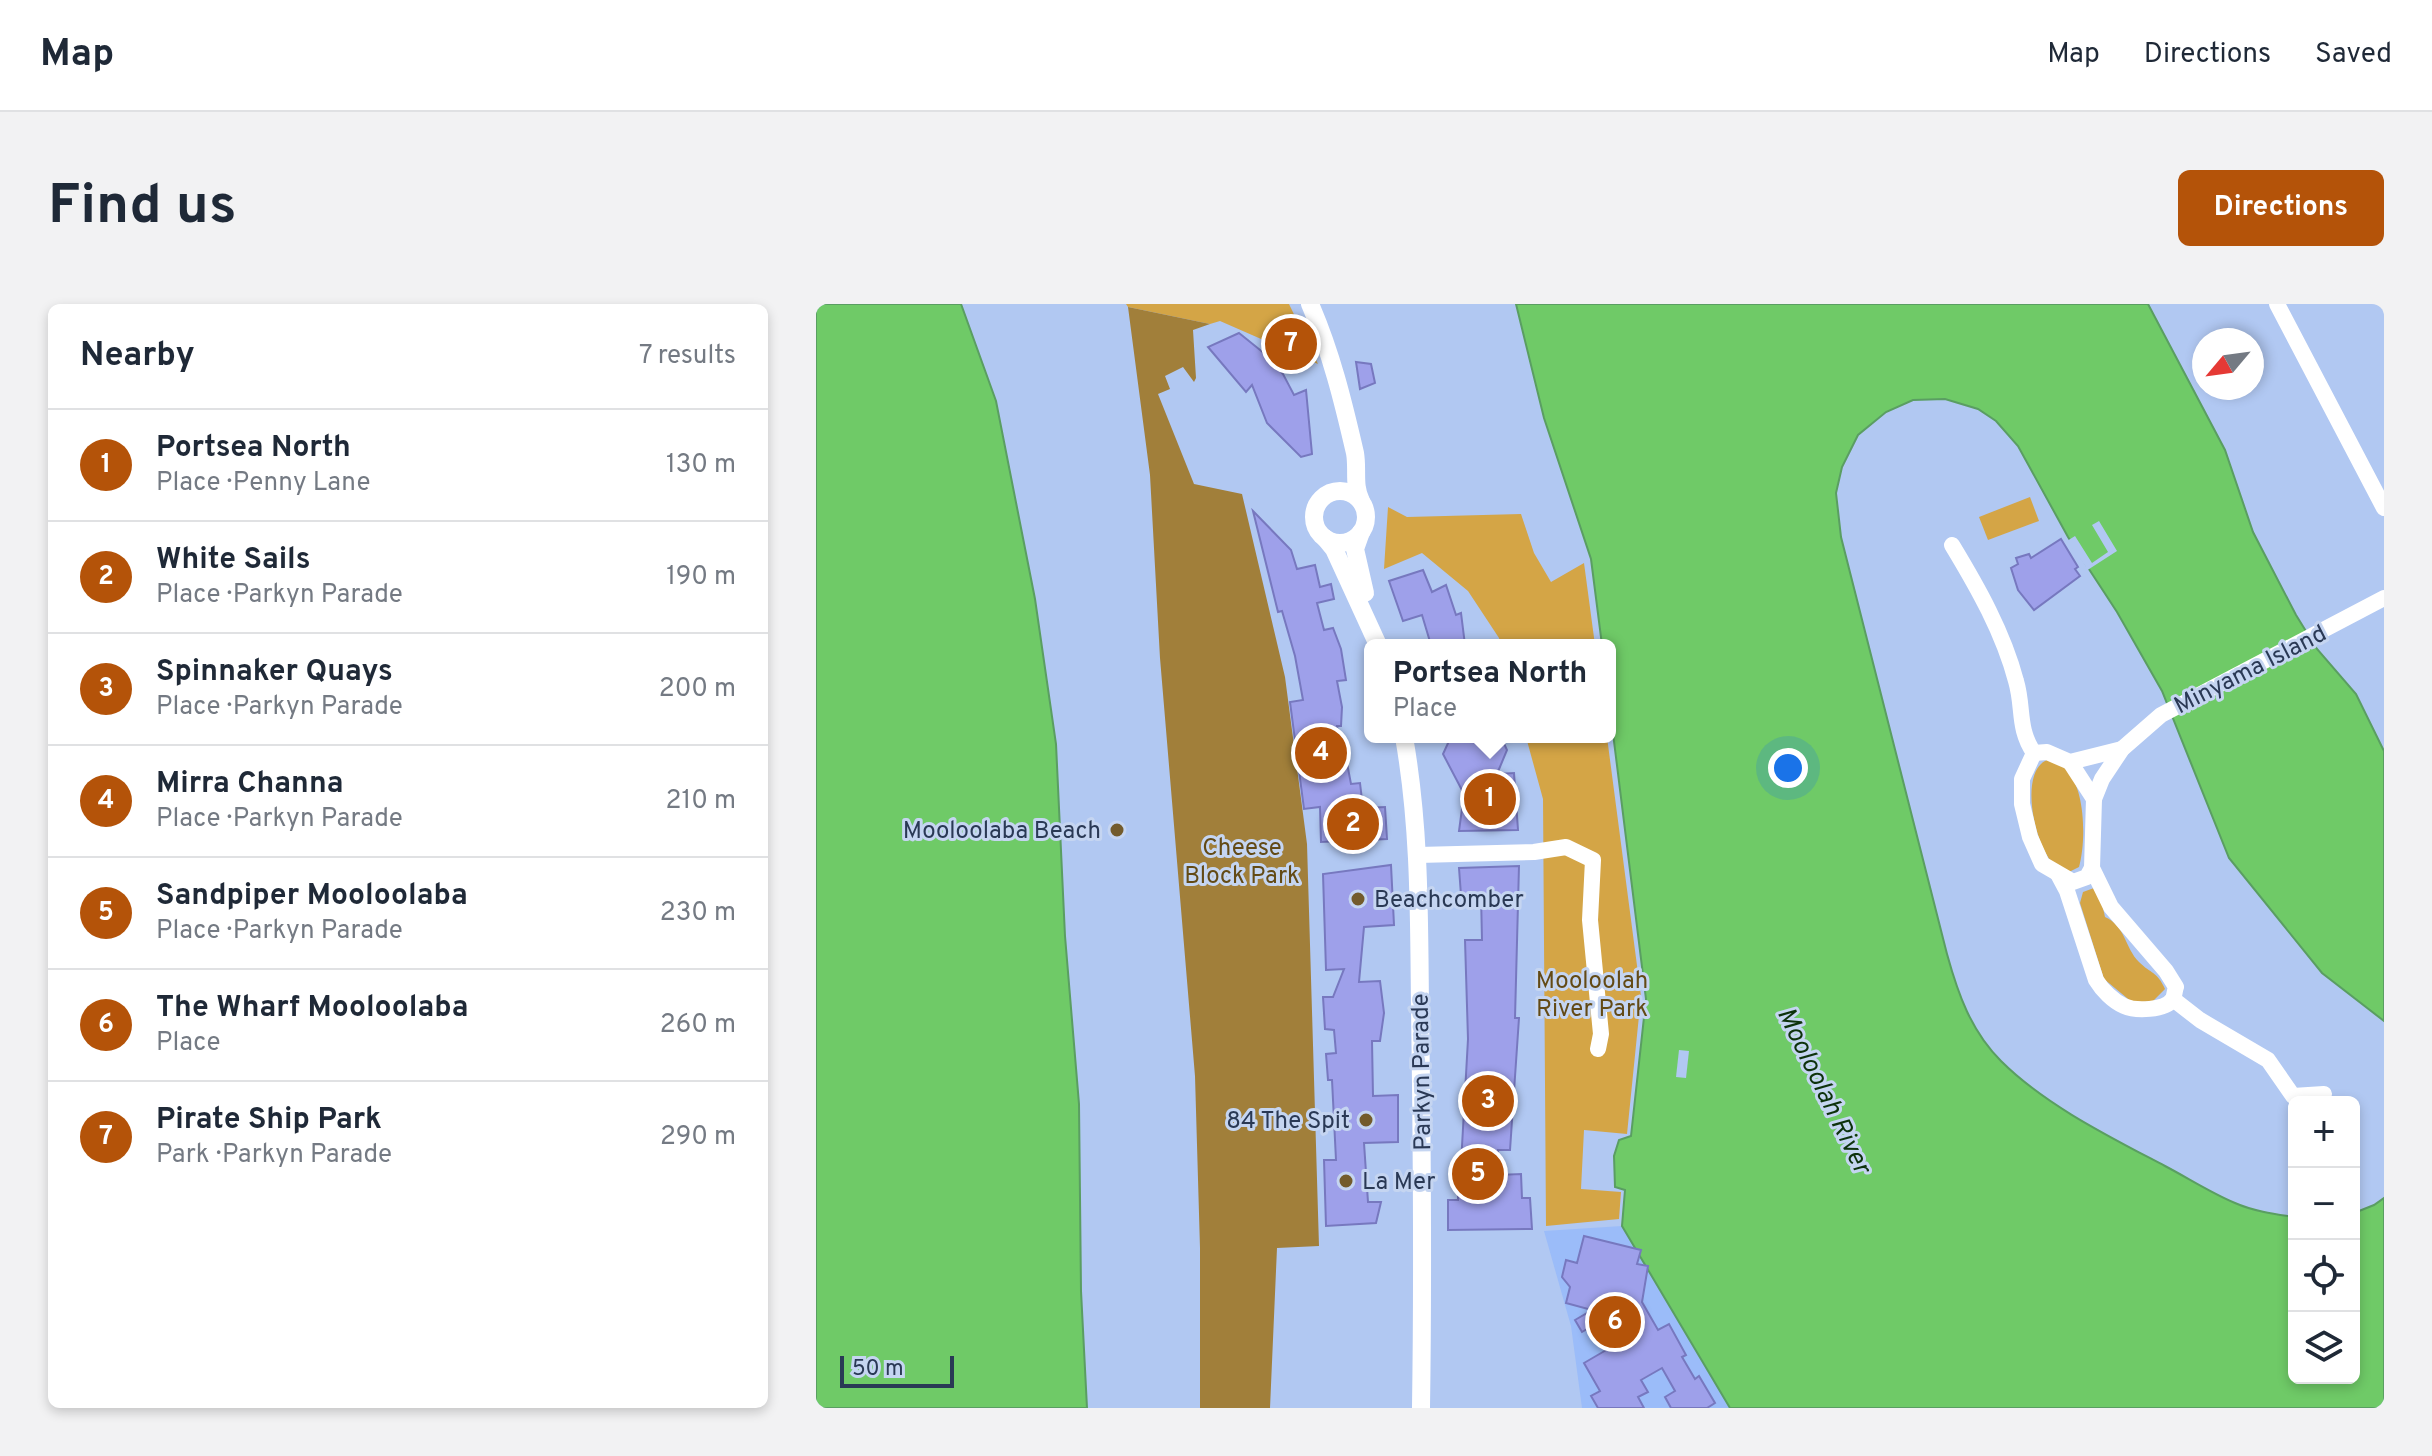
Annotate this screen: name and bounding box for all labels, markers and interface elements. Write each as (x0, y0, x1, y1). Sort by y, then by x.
text: Map (40, 31, 114, 80)
text: Map (2047, 37, 2100, 73)
text: Directions (2144, 37, 2271, 73)
text: Saved (2315, 37, 2392, 73)
button: Directions (2178, 170, 2384, 246)
text: Find us (48, 173, 237, 243)
pin: 7 (1265, 314, 1317, 374)
north arrow (2192, 328, 2264, 400)
text: Nearby (80, 335, 195, 378)
text: 7 results (639, 340, 736, 373)
text: Portsea North (156, 430, 351, 467)
text: 1 (101, 449, 111, 482)
text: 130 m (666, 449, 736, 482)
text: Place · Penny Lane (156, 467, 370, 500)
text: White Sails (156, 542, 311, 579)
text: 2 (98, 561, 114, 594)
text: 190 m (666, 561, 736, 594)
text: Place · Parkyn Parade (156, 579, 403, 612)
street label: Minyama Island (2170, 620, 2332, 722)
popup (1364, 639, 1616, 743)
text: Spinnaker Quays (156, 654, 393, 691)
text: Portsea North (1393, 656, 1587, 693)
text: 3 (98, 673, 114, 706)
text: 200 m (659, 673, 736, 706)
text: Place · Parkyn Parade (156, 691, 403, 724)
text: Place (1393, 693, 1457, 726)
pin: 4 (1295, 723, 1347, 783)
your location (1768, 748, 1808, 788)
text: Mirra Channa (156, 766, 344, 803)
pin: 1 (1464, 769, 1516, 829)
text: 4 (98, 785, 114, 818)
text: 210 m (666, 785, 736, 818)
pin: 2 (1327, 794, 1379, 854)
text: Place · Parkyn Parade (156, 803, 403, 836)
place label: Mooloolaba Beach (903, 817, 1101, 847)
marker: Mooloolaba Beach (1108, 821, 1126, 839)
park label: Cheese Block Park (1184, 834, 1300, 892)
text: Sandpiper Mooloolaba (156, 878, 468, 915)
place label: Beachcomber (1374, 886, 1524, 916)
marker: Beachcomber (1349, 890, 1367, 908)
text: 5 (98, 897, 114, 930)
text: 230 m (660, 897, 736, 930)
text: Place · Parkyn Parade (156, 915, 403, 948)
park label: Mooloolah River Park (1536, 967, 1648, 1025)
text: The Wharf Mooloolaba (156, 990, 468, 1027)
street label: Parkyn Parade (1407, 993, 1439, 1151)
water label: Mooloolah River (1768, 1002, 1878, 1182)
text: 6 (98, 1009, 114, 1042)
text: 260 m (660, 1009, 736, 1042)
text: Place (156, 1027, 220, 1060)
pin: 3 (1462, 1071, 1514, 1131)
map controls (2288, 1096, 2360, 1384)
button: + (2288, 1096, 2360, 1168)
text: Pirate Ship Park (156, 1102, 382, 1139)
place label: 84 The Spit (1226, 1107, 1350, 1137)
marker: 84 The Spit (1357, 1111, 1375, 1129)
text: 7 (99, 1121, 113, 1154)
text: 290 m (660, 1121, 736, 1154)
text: Park · Parkyn Parade (156, 1139, 392, 1172)
pin: 5 (1452, 1144, 1504, 1204)
place label: La Mer (1362, 1168, 1436, 1198)
button: − (2288, 1168, 2360, 1240)
marker: La Mer (1337, 1172, 1355, 1190)
button: locate (2288, 1240, 2360, 1312)
pin: 6 (1589, 1292, 1641, 1352)
button: layers (2288, 1312, 2360, 1384)
scale bar (840, 1352, 954, 1388)
text: 50 m (852, 1356, 904, 1383)

